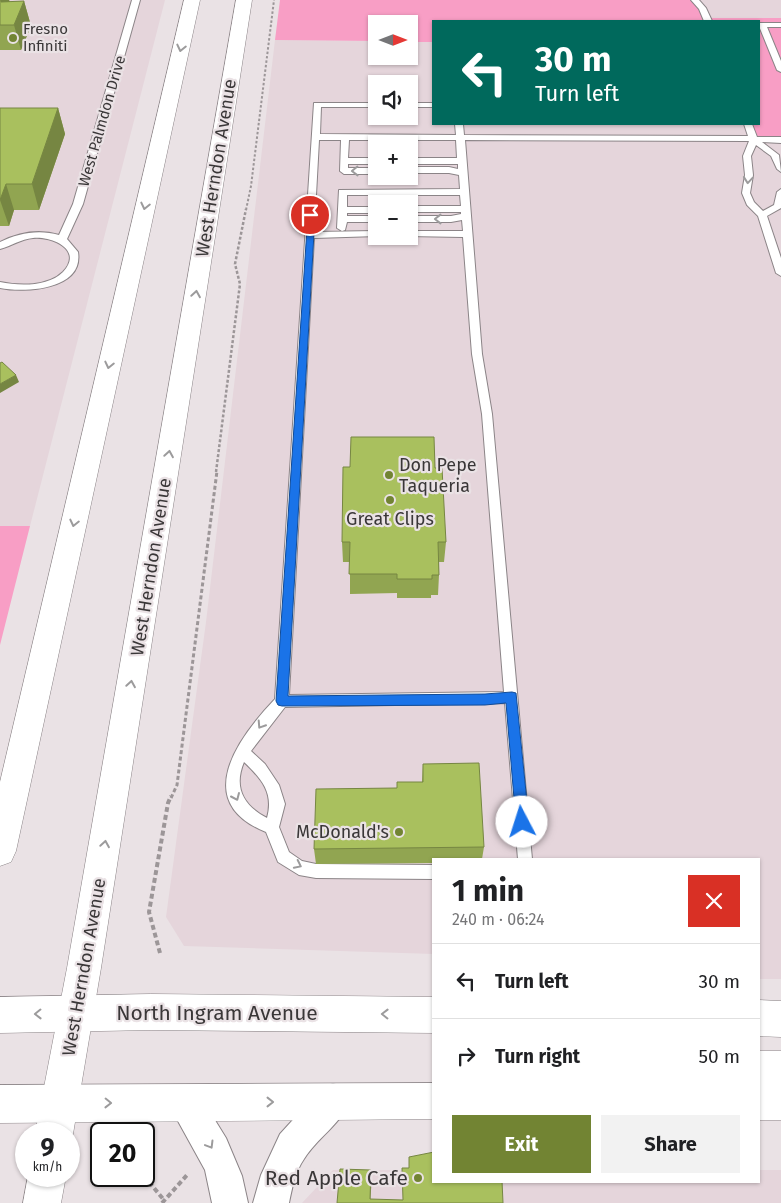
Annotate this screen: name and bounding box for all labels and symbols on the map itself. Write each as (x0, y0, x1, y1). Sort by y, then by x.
north arrow (368, 15, 418, 65)
place label: Fresno Infiniti (23, 20, 68, 55)
marker: Fresno Infiniti (7, 32, 19, 44)
one-way arrow (176, 43, 187, 52)
street label: West Palmdon Drive (75, 53, 129, 189)
street label: West Herndon Avenue (191, 77, 241, 259)
one-way arrow (351, 166, 359, 176)
one-way arrow (743, 176, 754, 184)
pin (289, 194, 331, 236)
one-way arrow (140, 202, 151, 211)
one-way arrow (433, 214, 441, 224)
one-way arrow (190, 290, 200, 298)
one-way arrow (105, 360, 115, 369)
one-way arrow (164, 450, 174, 459)
place label: Don Pepe Taqueria (399, 454, 477, 497)
marker: Don Pepe Taqueria (383, 469, 395, 481)
street label: West Herndon Avenue (126, 476, 176, 658)
marker: Great Clips (384, 494, 396, 506)
place label: Great Clips (346, 508, 434, 530)
one-way arrow (69, 519, 80, 528)
one-way arrow (126, 679, 136, 688)
one-way arrow (258, 719, 267, 729)
one-way arrow (230, 792, 240, 801)
position arrow (495, 795, 547, 847)
place label: McDonald's (296, 821, 389, 843)
marker: McDonald's (393, 826, 405, 838)
one-way arrow (99, 840, 109, 848)
one-way arrow (293, 859, 302, 870)
street label: West Herndon Avenue (58, 876, 110, 1058)
street label: North Ingram Avenue (116, 1000, 318, 1026)
one-way arrow (34, 1008, 42, 1019)
one-way arrow (381, 1009, 388, 1019)
one-way arrow (267, 1097, 275, 1107)
one-way arrow (104, 1098, 112, 1108)
speed limit sign: 20 (90, 1122, 155, 1187)
one-way arrow (203, 1139, 213, 1148)
place label: Red Apple Cafe (265, 1165, 408, 1191)
marker: Red Apple Cafe (412, 1172, 424, 1184)

